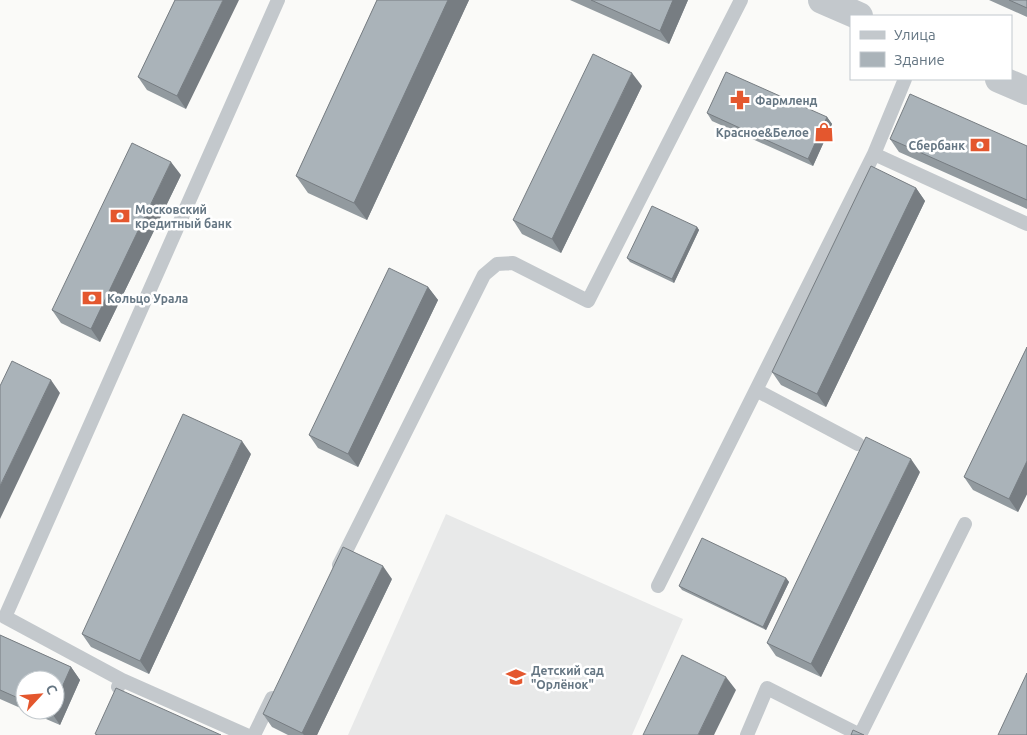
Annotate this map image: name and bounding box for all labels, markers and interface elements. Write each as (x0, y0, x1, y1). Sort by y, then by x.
legend (850, 15, 1012, 80)
text: Улица (894, 26, 936, 43)
text: Здание (894, 51, 945, 68)
pharmacy icon: Фармленд (729, 89, 751, 111)
place label: Фармленд (755, 94, 818, 107)
shop icon: Красное&Белое (813, 121, 835, 143)
place label: Красное&Белое (716, 126, 809, 139)
bank icon: Сбербанк (969, 134, 991, 156)
place label: Сбербанк (908, 139, 965, 152)
place label: Московский кредитный банк (135, 203, 232, 230)
bank icon: Московский кредитный банк (109, 205, 131, 227)
bank icon: Кольцо Урала (81, 287, 103, 309)
place label: Кольцо Урала (107, 292, 188, 305)
place label: Детский сад "Орлёнок" (531, 664, 604, 691)
school or university icon: Детский сад "Орлёнок" (505, 666, 527, 688)
north arrow (15, 670, 65, 720)
text: С (43, 682, 61, 697)

